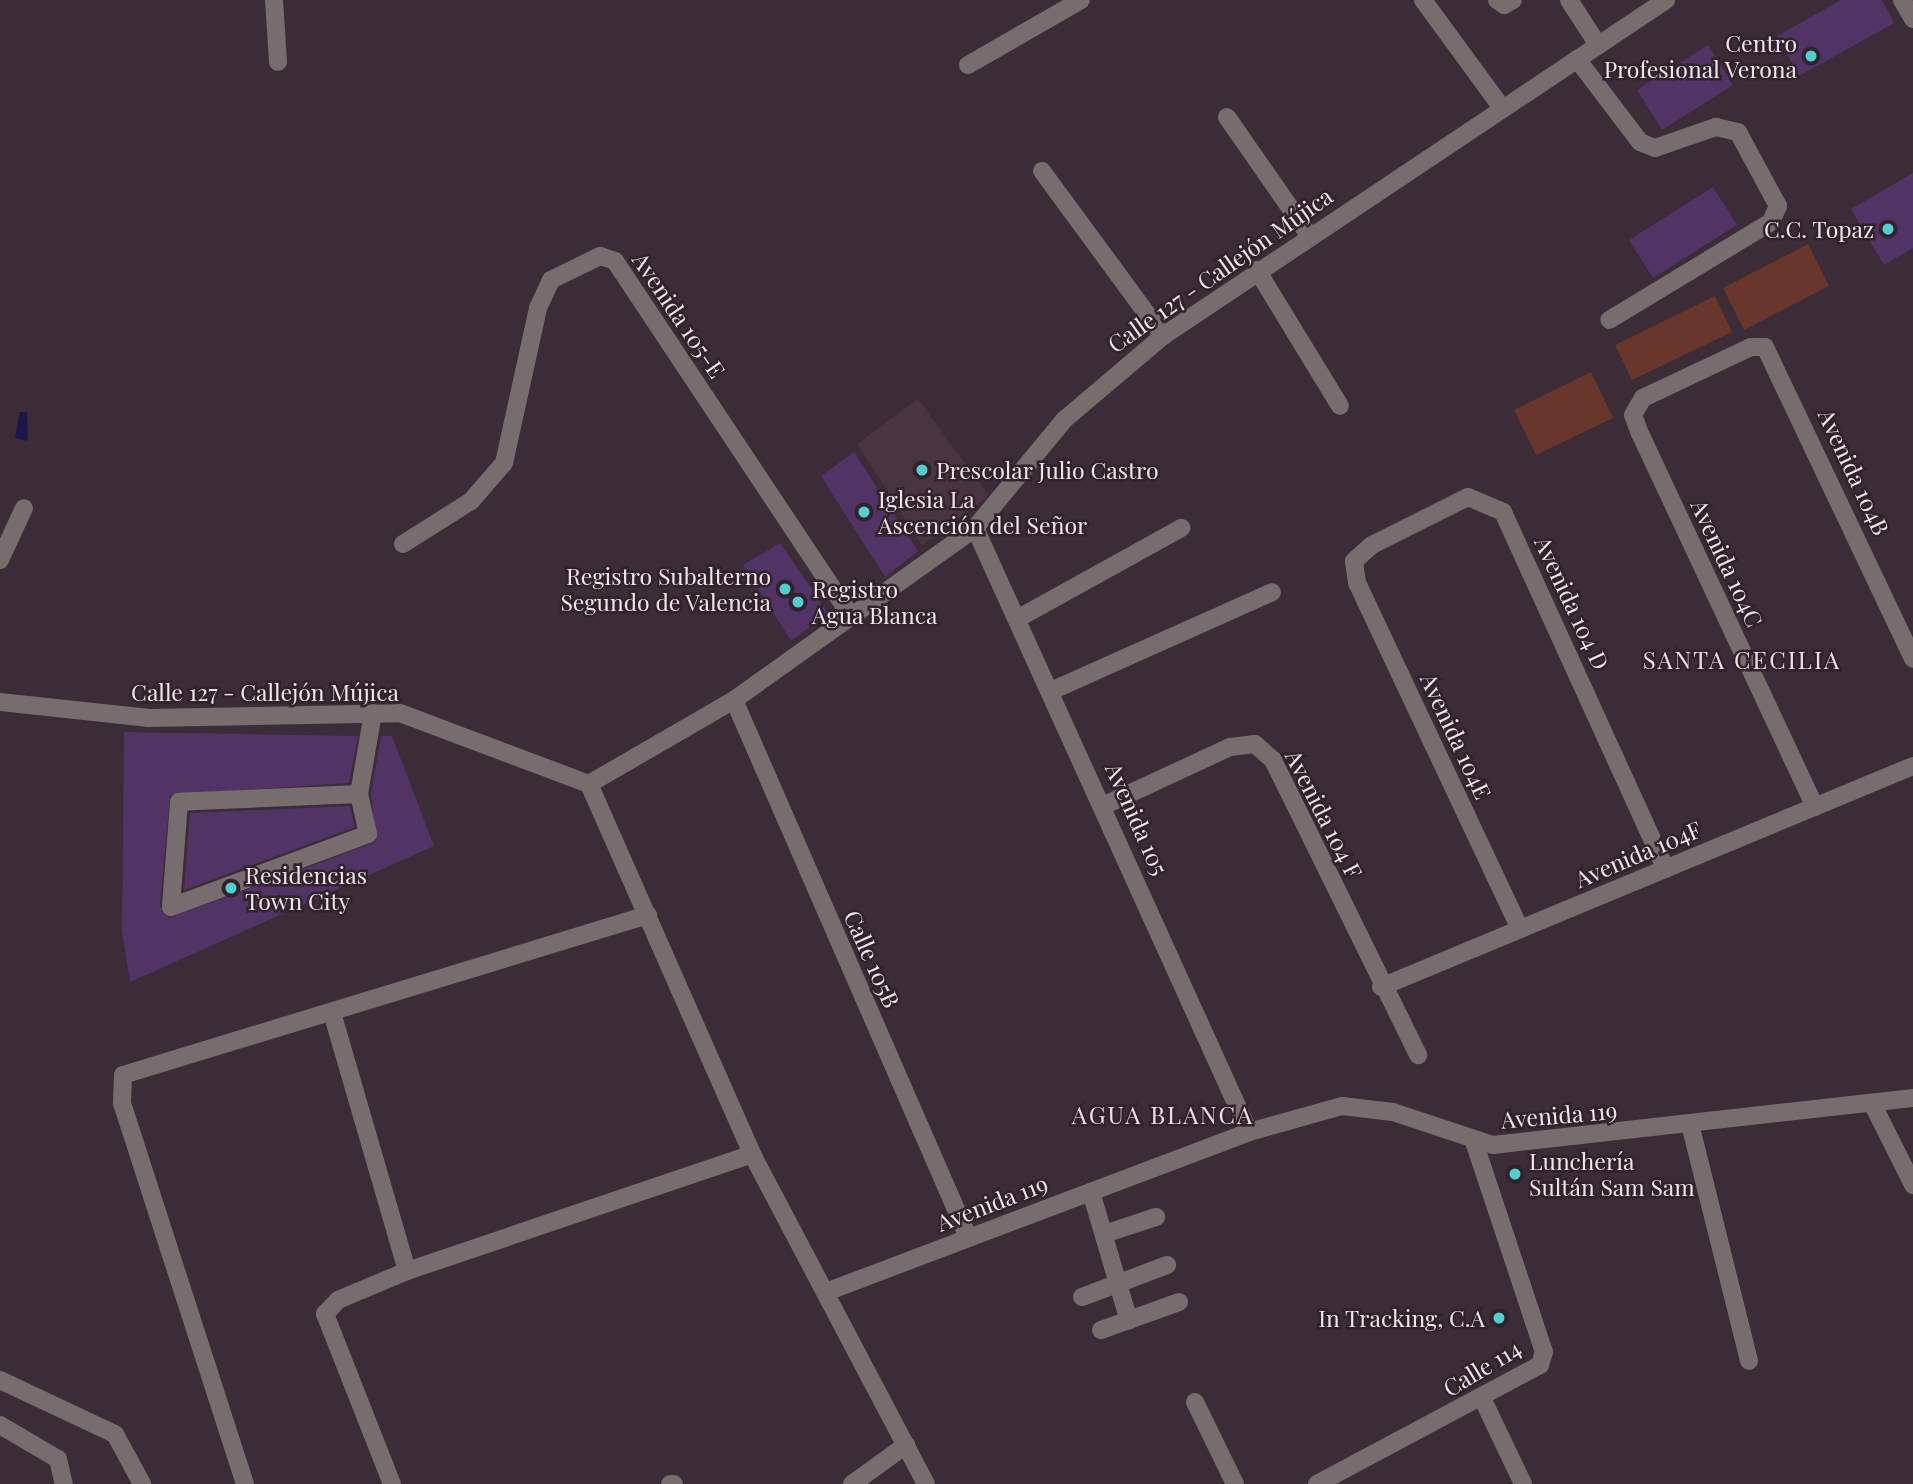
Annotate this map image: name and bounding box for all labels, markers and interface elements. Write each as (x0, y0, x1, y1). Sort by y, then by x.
place label: Centro Profesional Verona (1603, 29, 1797, 83)
marker: Centro Profesional Verona (1803, 48, 1819, 64)
street label: Calle 127 - Callejón Mújica (1102, 182, 1338, 358)
place label: C.C. Topaz (1763, 215, 1874, 243)
marker: C.C. Topaz (1880, 221, 1896, 237)
street label: Avenida 105-E (627, 247, 731, 383)
street label: Avenida 104B (1813, 404, 1895, 540)
place label: Prescolar Julio Castro (936, 456, 1159, 484)
marker: Prescolar Julio Castro (914, 462, 930, 478)
place label: Iglesia La Ascención del Señor (878, 485, 1087, 539)
street label: Avenida 104C (1685, 495, 1769, 631)
marker: Iglesia La Ascención del Señor (856, 504, 872, 520)
street label: Avenida 104 D (1529, 532, 1615, 674)
place label: Registro Subalterno Segundo de Valencia (560, 562, 771, 616)
place label: Registro Agua Blanca (812, 575, 938, 629)
marker: Registro Subalterno Segundo de Valencia (777, 581, 793, 597)
marker: Registro Agua Blanca (790, 594, 806, 610)
district label: SANTA CECILIA (1644, 646, 1840, 674)
street label: Avenida 104E (1415, 669, 1497, 803)
street label: Calle 127 - Callejón Mújica (131, 678, 399, 706)
street label: Avenida 104 F (1280, 745, 1368, 883)
street label: Avenida 105 (1100, 759, 1174, 879)
street label: Avenida 104F (1571, 815, 1705, 893)
place label: Residencias Town City (245, 861, 367, 915)
marker: Residencias Town City (223, 880, 239, 896)
street label: Calle 105B (838, 906, 906, 1012)
street label: Avenida 119 (1500, 1096, 1618, 1134)
district label: AGUA BLANCA (1073, 1101, 1253, 1129)
place label: Lunchería Sultán Sam Sam (1529, 1147, 1695, 1201)
marker: Lunchería Sultán Sam Sam (1507, 1166, 1523, 1182)
street label: Avenida 119 (932, 1169, 1052, 1237)
place label: In Tracking, C.A (1318, 1304, 1485, 1332)
marker: In Tracking, C.A (1491, 1310, 1507, 1326)
street label: Calle 114 (1438, 1334, 1526, 1402)

